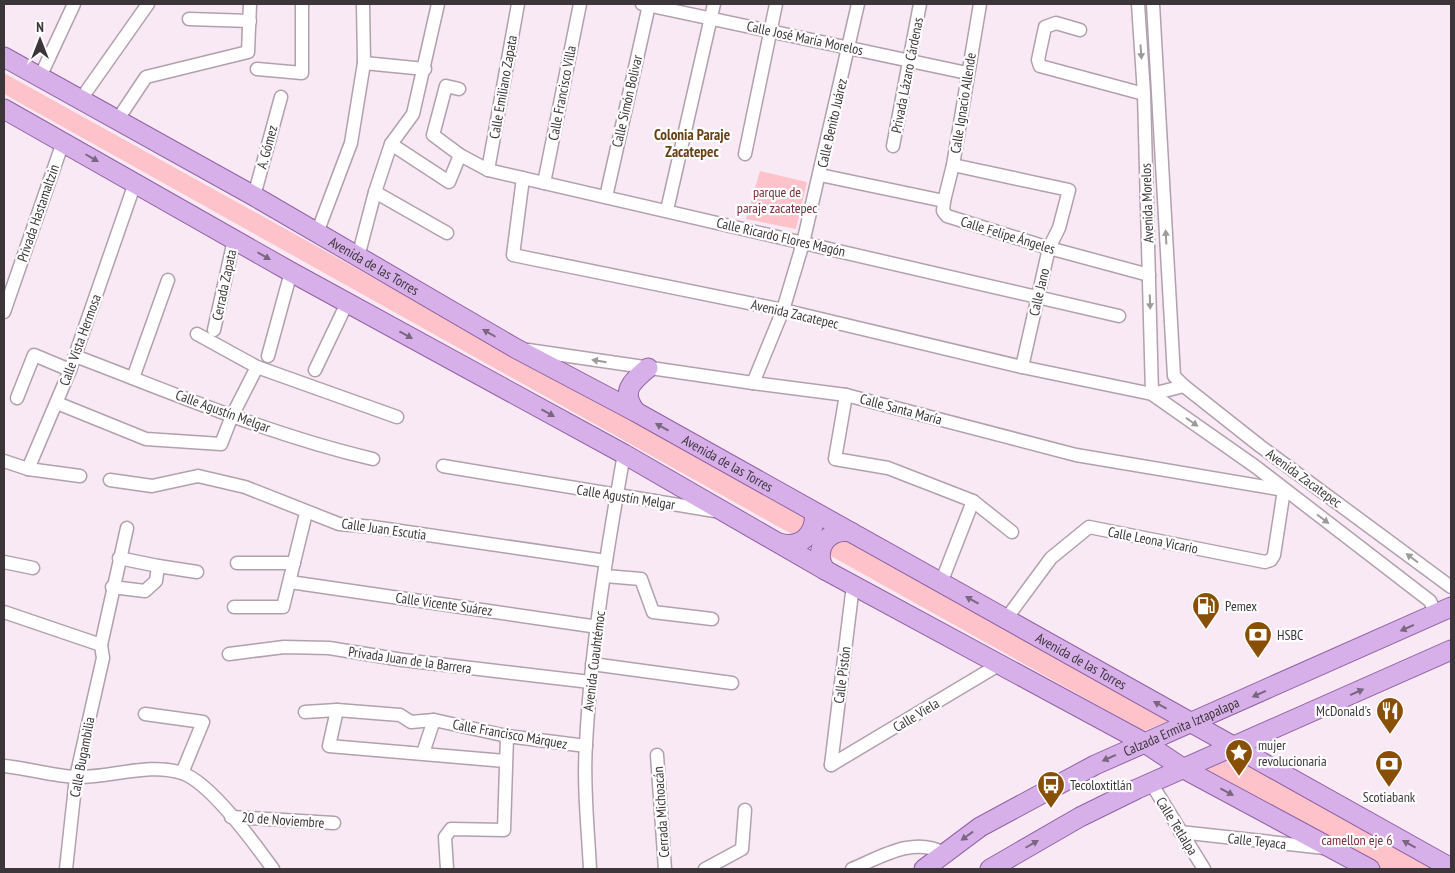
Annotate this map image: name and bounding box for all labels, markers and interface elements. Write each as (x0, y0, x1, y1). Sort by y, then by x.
north arrow (15, 15, 65, 65)
street label: Privada Lázaro Cárdenas (887, 15, 927, 134)
street label: Calle José María Morelos (745, 17, 865, 59)
text: N (36, 18, 44, 36)
street label: Calle Emiliano Zapata (485, 34, 521, 140)
street label: Calle Francisco Villa (544, 44, 580, 142)
one-way arrow (1137, 45, 1145, 61)
street label: Calle Ignacio Allende (946, 51, 980, 155)
street label: Calle Simón Bolivar (608, 53, 646, 149)
street label: Calle Benito Juárez (813, 77, 851, 169)
street label: A. Gómez (253, 123, 281, 171)
district label: Colonia Paraje Zacatepec (654, 125, 730, 161)
one-way arrow (85, 154, 99, 163)
street label: Privada Hastamaltzin (13, 162, 63, 264)
street label: Avenida Morelos (1137, 163, 1157, 243)
park label: parque de paraje zacatepec (737, 183, 817, 217)
street label: Calle Felipe Ángeles (959, 212, 1058, 258)
street label: Calle Ricardo Flores Magón (715, 213, 847, 261)
one-way arrow (1162, 229, 1170, 245)
street label: Avenida de las Torres (326, 233, 423, 299)
street label: Cerrada Zapata (208, 248, 240, 322)
one-way arrow (257, 252, 270, 261)
street label: Calle Jano (1025, 266, 1053, 318)
street label: Calle Vista Hermosa (55, 292, 105, 388)
one-way arrow (1146, 294, 1154, 310)
street label: Avenida Zacatepec (749, 295, 841, 333)
one-way arrow (482, 328, 495, 337)
one-way arrow (398, 331, 413, 339)
one-way arrow (591, 356, 607, 364)
street label: Calle Agustín Melgar (173, 386, 273, 437)
street label: Calle Santa María (858, 389, 944, 429)
one-way arrow (541, 409, 556, 417)
one-way arrow (1185, 417, 1198, 428)
one-way arrow (656, 422, 669, 431)
street label: Avenida de las Torres (679, 431, 777, 496)
street label: Avenida Zacatepec (1263, 444, 1345, 512)
street label: Calle Agustín Melgar (575, 480, 677, 514)
street label: Calle Juan Escutia (340, 514, 428, 544)
one-way arrow (1316, 514, 1329, 525)
street label: Calle Leona Vicario (1106, 522, 1200, 558)
one-way arrow (1405, 553, 1419, 563)
street label: Calle Vicente Suárez (394, 588, 494, 620)
fuel station icon: Pemex (1191, 591, 1221, 630)
one-way arrow (965, 596, 979, 605)
place label: Pemex (1225, 597, 1257, 615)
street label: Avenida Cuauhtémoc (579, 610, 609, 712)
bank icon: HSBC (1243, 620, 1273, 659)
one-way arrow (1400, 624, 1414, 632)
place label: HSBC (1277, 626, 1304, 644)
street label: Avenida de las Torres (1032, 628, 1130, 694)
street label: Privada Juan de la Barrera (347, 642, 473, 678)
street label: Calle Pistón (830, 646, 854, 704)
one-way arrow (1350, 687, 1364, 695)
one-way arrow (1252, 690, 1266, 698)
street label: Calzada Ermita Iztapalapa (1120, 693, 1242, 760)
street label: Calle Viela (890, 694, 942, 736)
restaurant icon: McDonald's (1375, 696, 1405, 735)
one-way arrow (1152, 701, 1167, 709)
place label: McDonald's (1316, 702, 1371, 720)
street label: Calle Bugambilia (65, 715, 99, 799)
street label: Calle Francisco Márquez (451, 715, 569, 753)
place label: mujer revolucionaria (1258, 736, 1327, 770)
place icon: mujer revolucionaria (1224, 738, 1254, 777)
bank icon: Scotiabank (1374, 749, 1404, 788)
one-way arrow (1102, 754, 1116, 762)
street label: Cerrada Michoacán (649, 766, 673, 858)
bus stop icon: Tecoloxtitlán (1036, 770, 1066, 809)
place label: Tecoloxtitlán (1070, 776, 1132, 794)
one-way arrow (1220, 787, 1234, 796)
place label: Scotiabank (1363, 788, 1416, 806)
street label: Calle Tetlalpa (1152, 794, 1202, 858)
street label: 20 de Noviembre (241, 808, 325, 832)
street label: Calle Teyaca (1227, 829, 1287, 853)
one-way arrow (960, 831, 974, 841)
park label: camellon eje 6 (1321, 831, 1393, 849)
one-way arrow (1024, 840, 1039, 848)
one-way arrow (1401, 840, 1416, 848)

